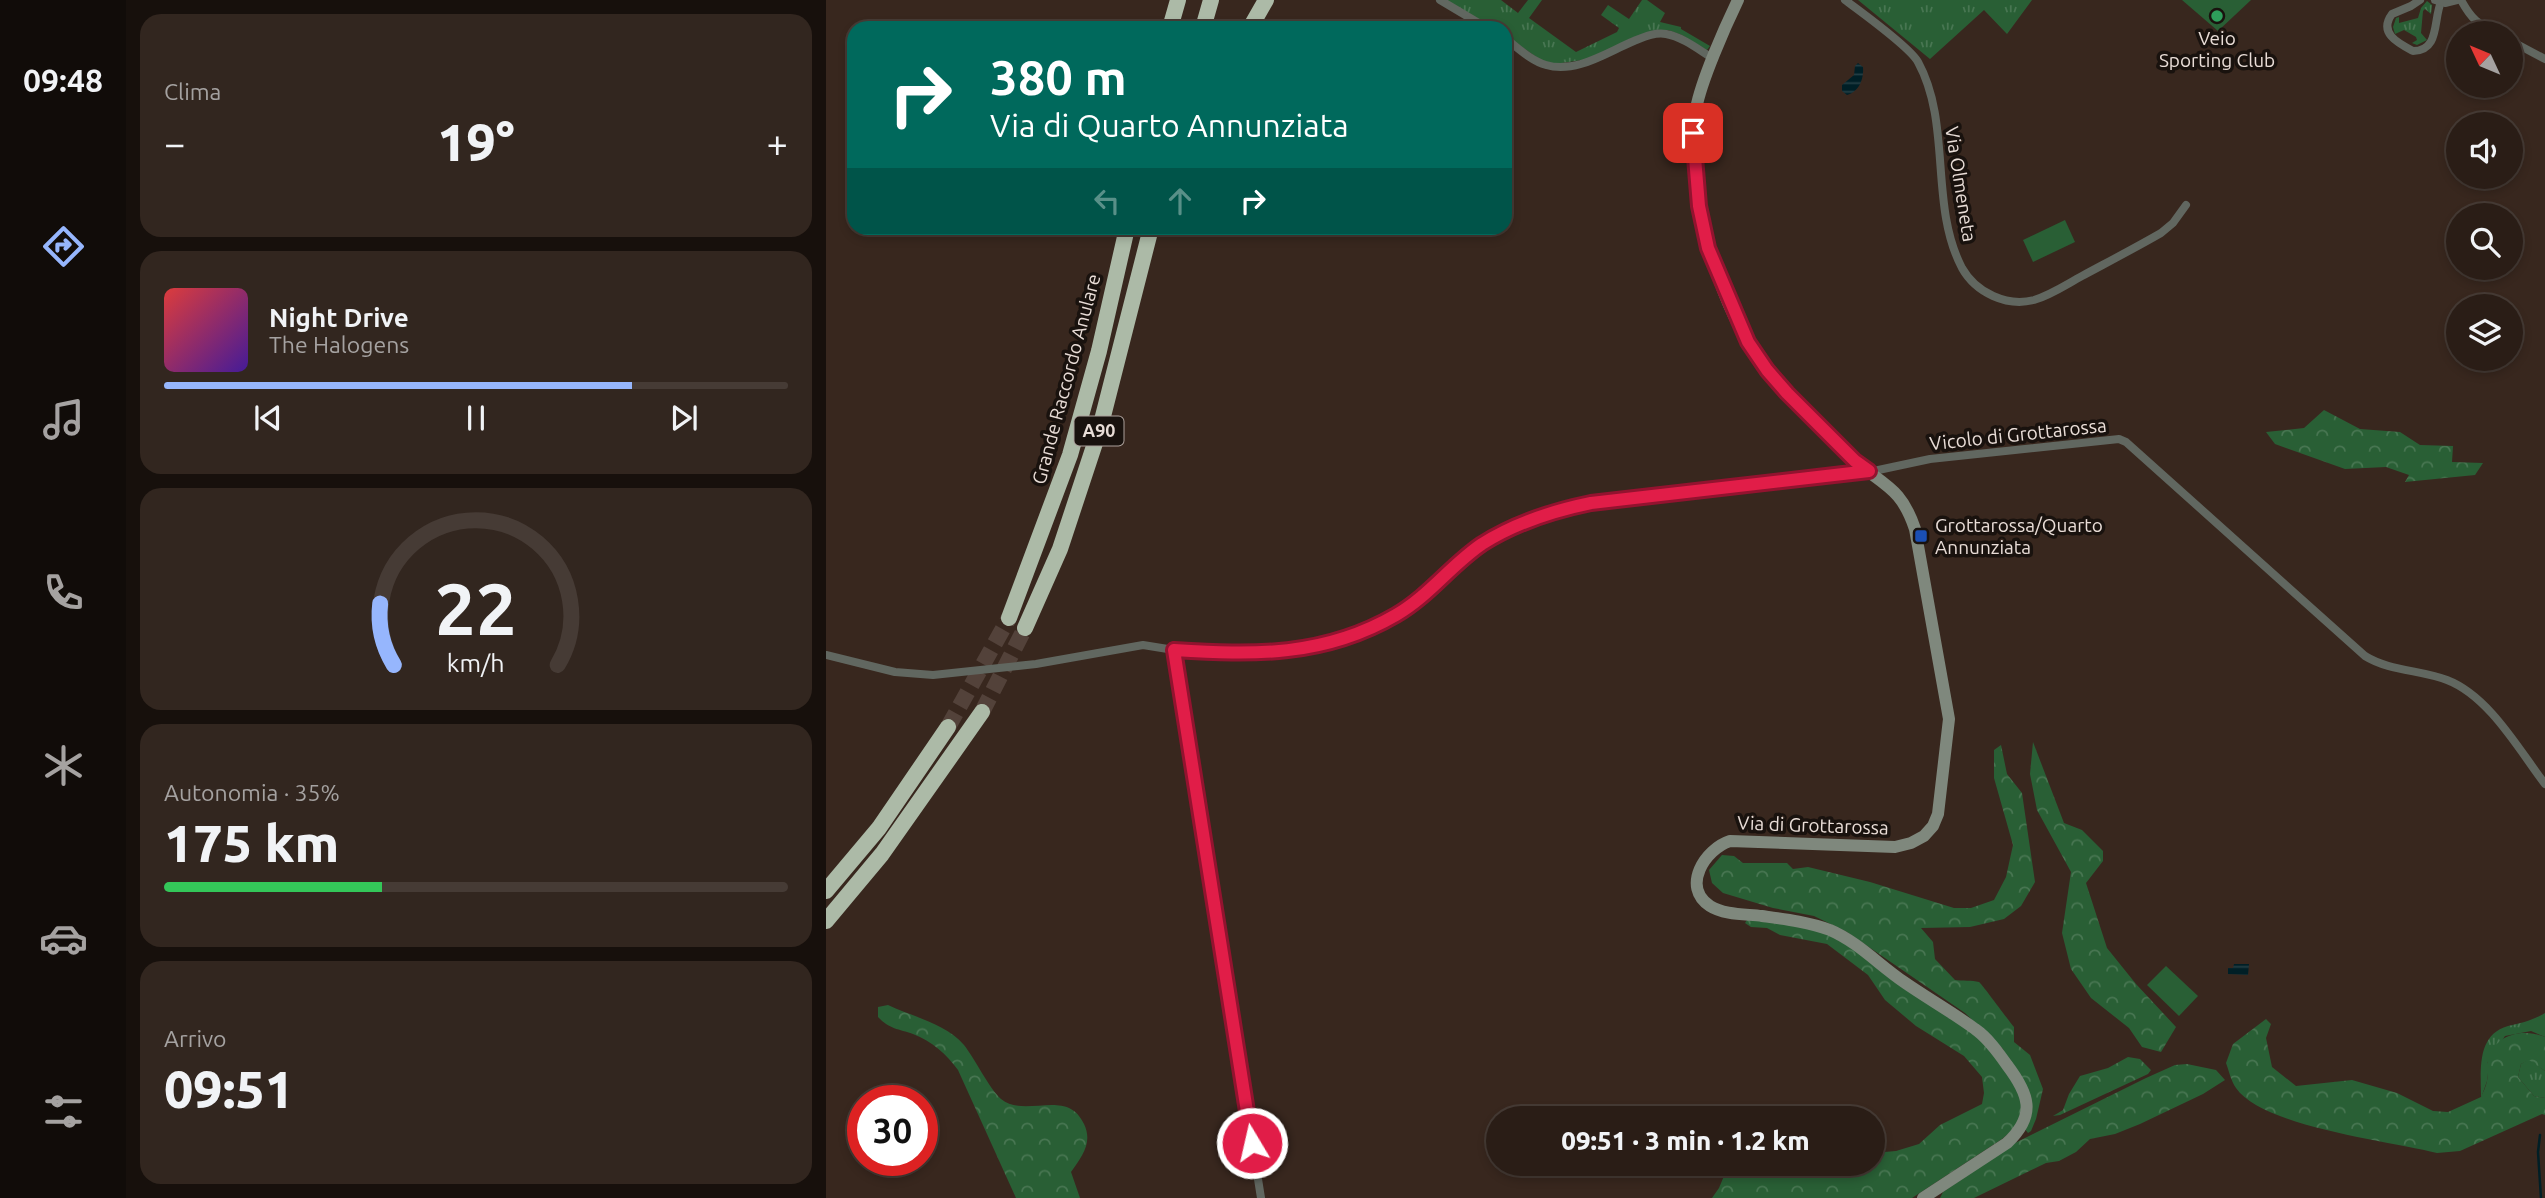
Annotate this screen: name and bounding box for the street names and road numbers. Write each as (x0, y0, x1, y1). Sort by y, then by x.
street label: Via Olmeneta (1941, 125, 1981, 243)
street label: Grande Raccordo Anulare (1027, 271, 1105, 487)
street label: Vicolo di Grottarossa (1928, 414, 2108, 454)
road number: A90 (1074, 416, 1124, 446)
street label: Via di Grottarossa (1737, 811, 1889, 839)

